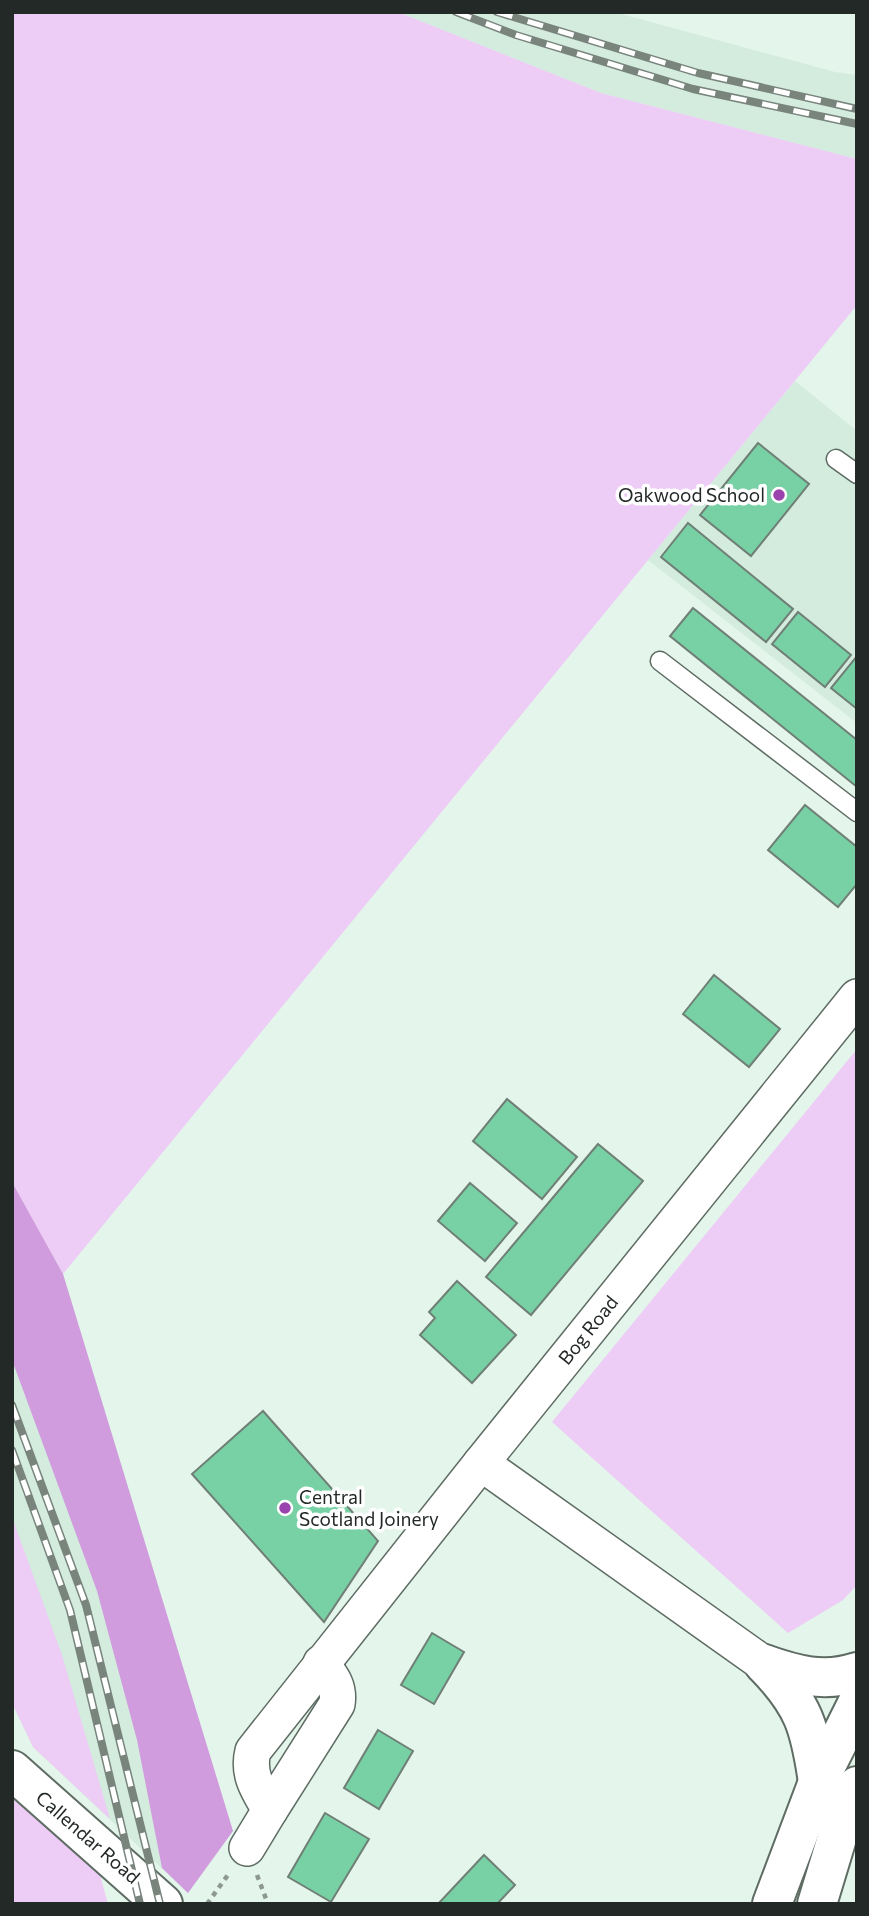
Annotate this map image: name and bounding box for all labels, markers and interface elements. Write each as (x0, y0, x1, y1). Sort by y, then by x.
place label: Oakwood School (618, 483, 765, 506)
marker: Oakwood School (771, 487, 787, 503)
street label: Bog Road (553, 1291, 622, 1369)
place label: Central Scotland Joinery (299, 1485, 439, 1530)
marker: Central Scotland Joinery (277, 1500, 293, 1516)
street label: Callendar Road (32, 1785, 145, 1888)

